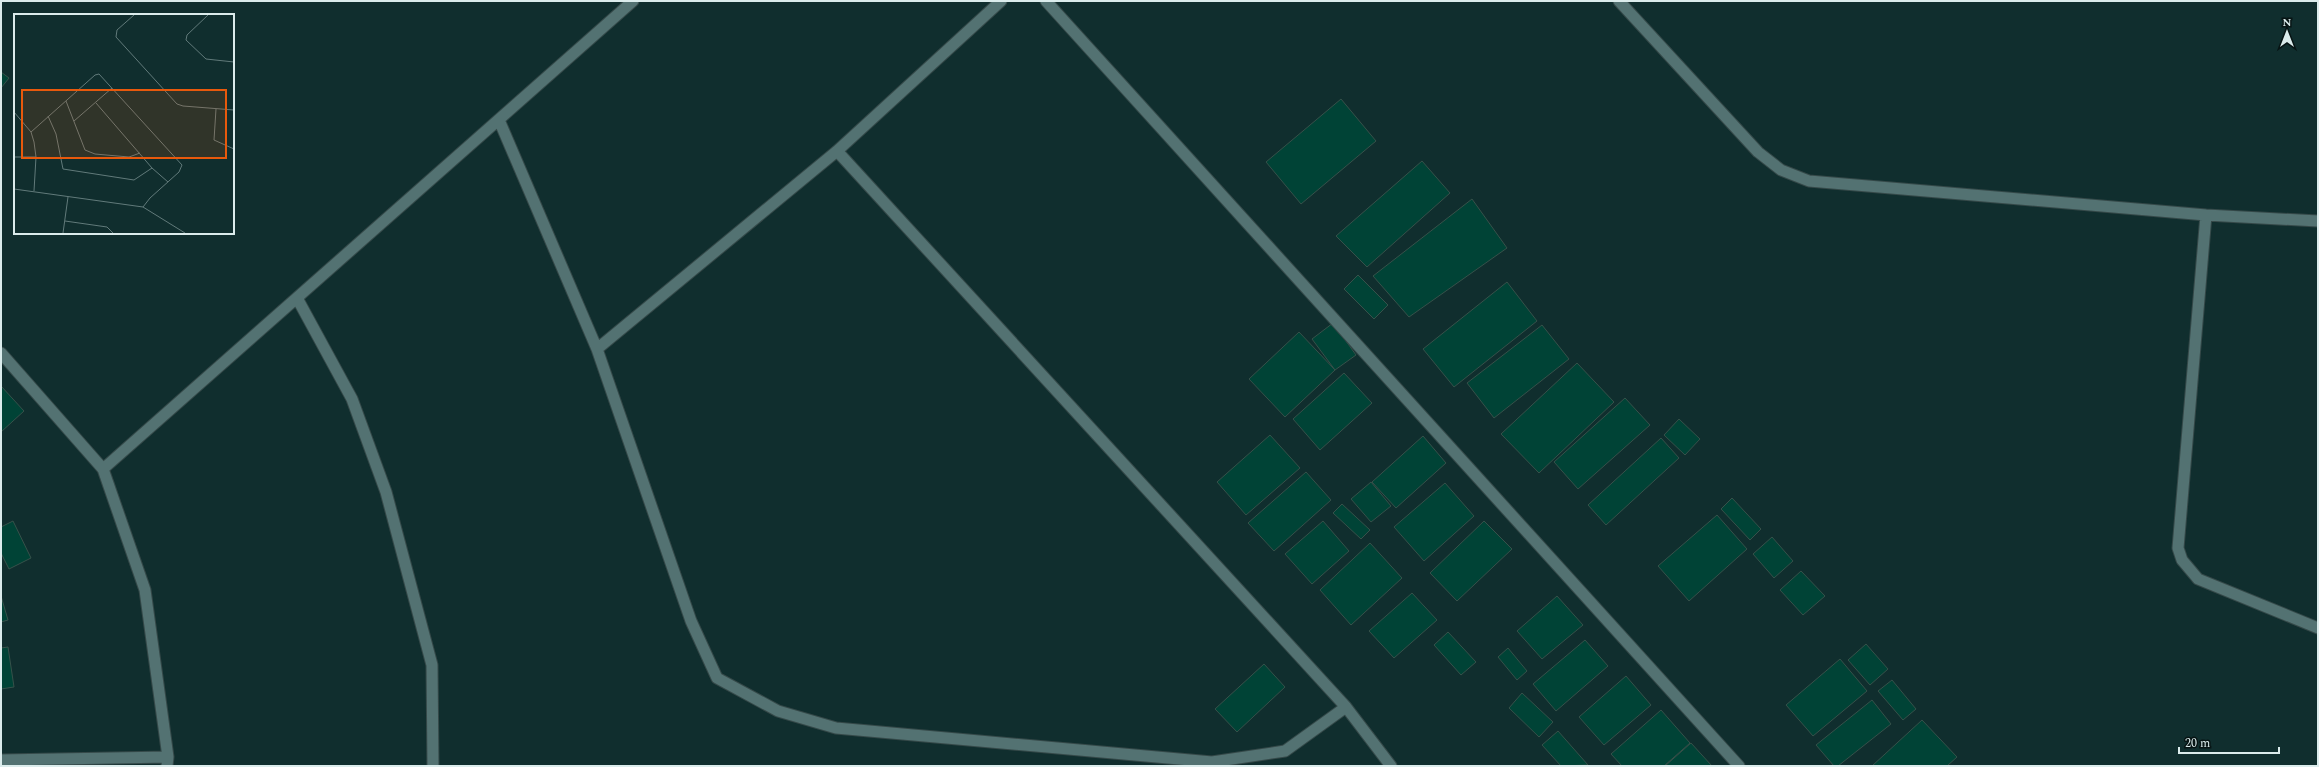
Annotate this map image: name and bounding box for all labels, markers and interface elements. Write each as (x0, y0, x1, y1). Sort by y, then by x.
north arrow (2267, 12, 2307, 52)
inset map (14, 14, 234, 234)
text: N (2283, 14, 2292, 31)
scale bar (2179, 729, 2279, 755)
text: 20 m (2185, 734, 2210, 753)

